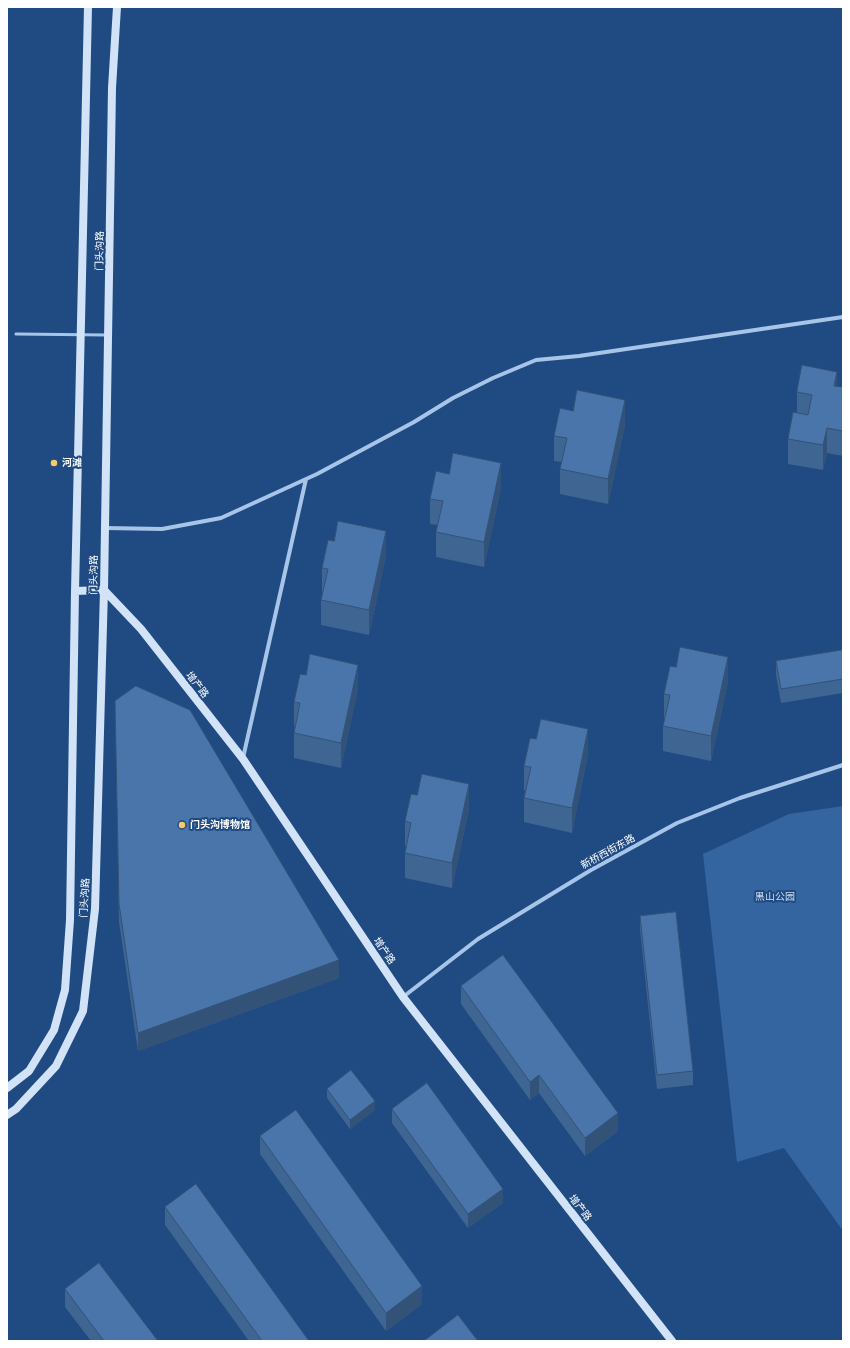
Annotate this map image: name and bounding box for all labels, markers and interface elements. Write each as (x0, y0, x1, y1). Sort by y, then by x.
street label: 门头沟路 (94, 231, 106, 271)
place label: 河滩 (62, 457, 82, 469)
marker: 河滩 (49, 458, 59, 468)
street label: 门头沟路 (88, 555, 100, 595)
street label: 增产路 (183, 669, 211, 701)
place label: 门头沟博物馆 (190, 819, 250, 831)
marker: 门头沟博物馆 (177, 820, 187, 830)
street label: 新桥西街东路 (579, 832, 637, 872)
street label: 门头沟路 (78, 878, 92, 918)
park label: 黑山公园 (755, 891, 795, 903)
street label: 增产路 (371, 935, 397, 967)
street label: 增产路 (566, 1192, 594, 1224)

